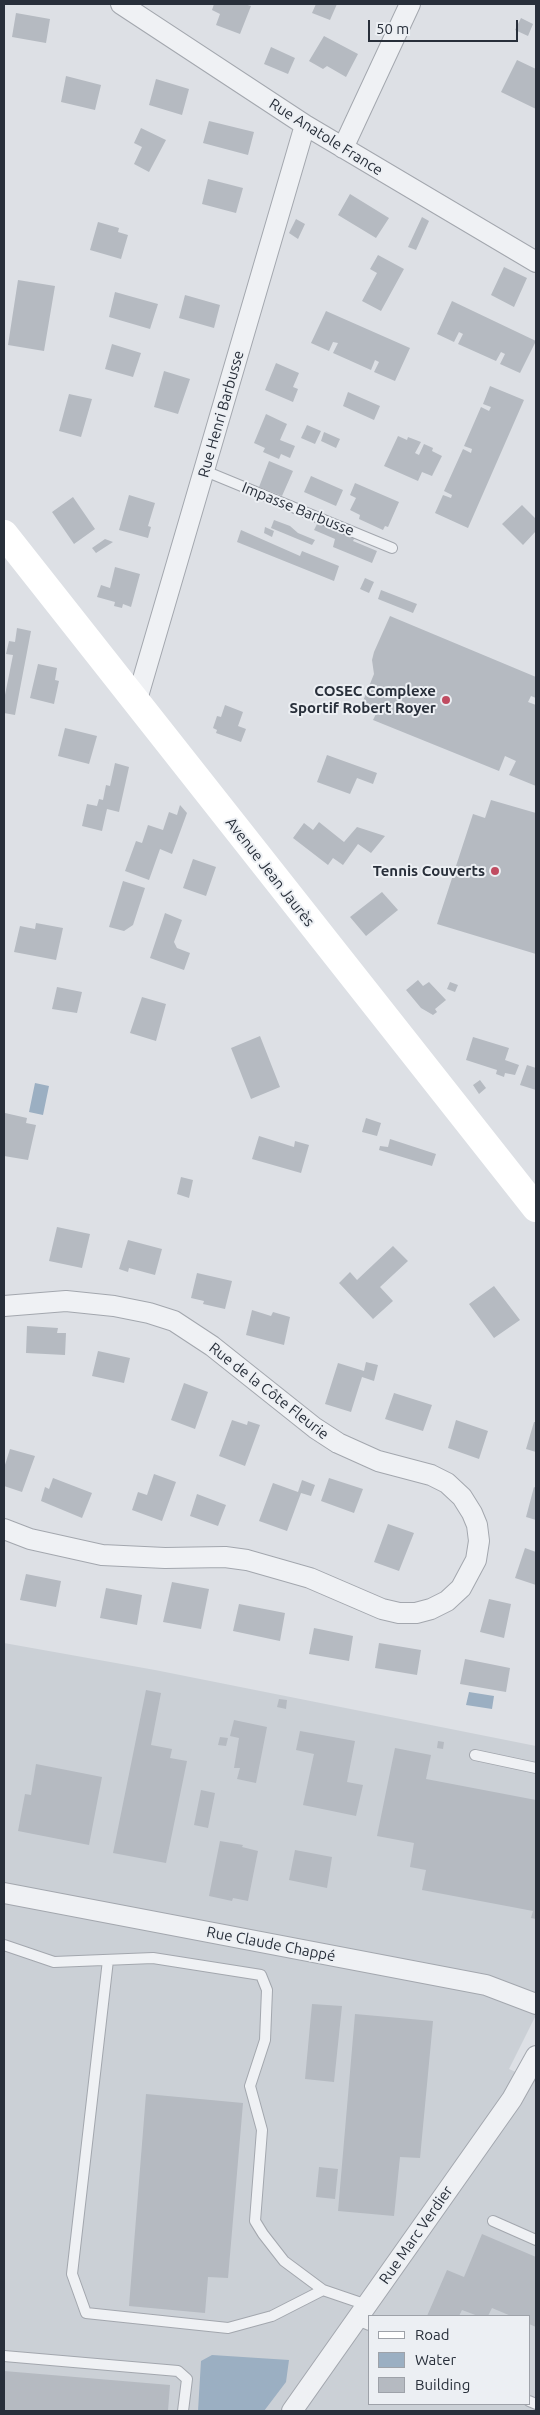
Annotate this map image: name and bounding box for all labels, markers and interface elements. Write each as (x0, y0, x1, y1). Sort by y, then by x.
scale bar (370, 10, 520, 42)
text: 50 m (376, 20, 409, 37)
street label: Rue Anatole France (266, 95, 386, 179)
street label: Rue Henri Barbusse (194, 348, 248, 480)
street label: Impasse Barbusse (239, 478, 357, 540)
place label: COSEC Complexe Sportif Robert Royer (290, 682, 436, 717)
marker: COSEC Complexe Sportif Robert Royer (440, 694, 452, 706)
street label: Avenue Jean Jaurès (222, 814, 318, 930)
place label: Tennis Couverts (373, 862, 485, 880)
marker: Tennis Couverts (489, 865, 501, 877)
street label: Rue de la Côte Fleurie (206, 1339, 332, 1443)
street label: Rue Claude Chappé (205, 1923, 337, 1965)
street label: Rue Marc Verdier (375, 2182, 457, 2288)
legend (368, 2315, 530, 2405)
text: Road (415, 2326, 450, 2343)
text: Water (415, 2351, 456, 2368)
text: Building (415, 2376, 470, 2393)

